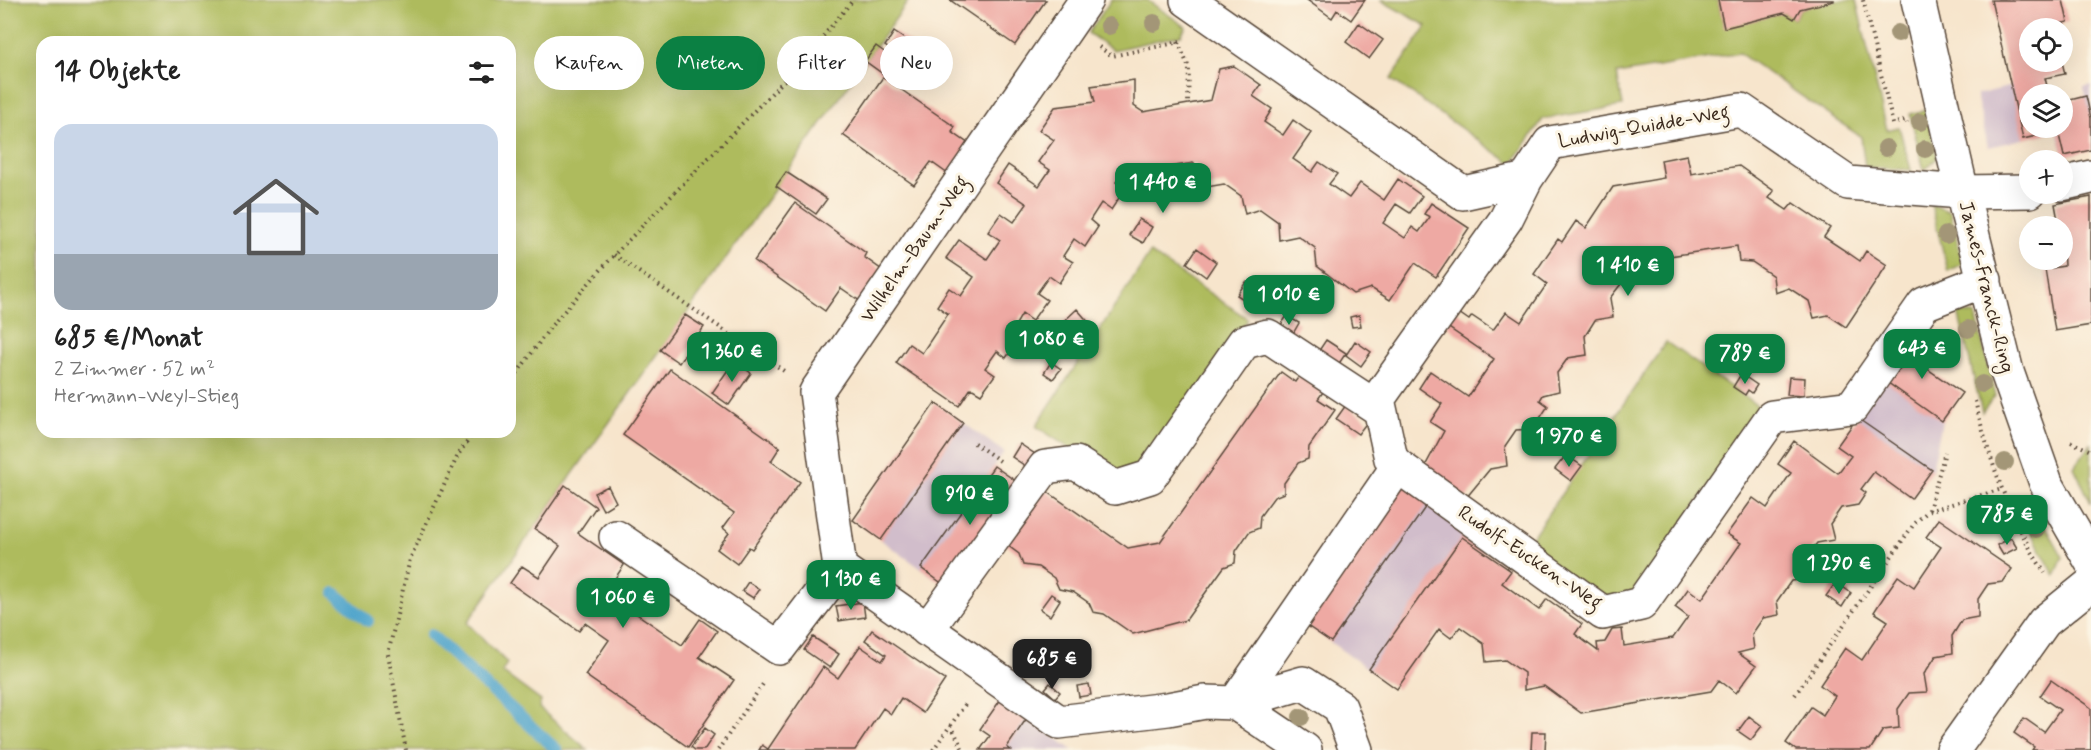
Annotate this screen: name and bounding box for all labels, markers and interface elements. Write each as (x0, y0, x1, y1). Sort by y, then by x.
map controls (2019, 18, 2073, 270)
button: locate (2019, 18, 2073, 72)
chip: Kaufen (534, 36, 644, 90)
chip: Mieten (656, 36, 765, 90)
chip: Filter (777, 36, 868, 90)
chip: Neu (880, 36, 953, 90)
text: 14 Objekte (54, 55, 181, 89)
icon: filters (465, 56, 498, 89)
button: layers (2019, 84, 2073, 138)
street label: Ludwig-Quidde-Weg (1556, 99, 1732, 157)
button: + (2019, 150, 2073, 204)
icon: home (222, 163, 330, 271)
pin: 1 440 € (1108, 163, 1218, 214)
text: 1 440 € (1129, 169, 1197, 196)
street label: Wilhelm-Baum-Weg (854, 170, 977, 329)
street label: James-Franck-Ring (1951, 198, 2020, 376)
button: − (2019, 216, 2073, 270)
pin: 1 410 € (1573, 246, 1683, 297)
text: 1 410 € (1596, 252, 1660, 279)
pin: 1 010 € (1234, 275, 1344, 326)
text: 1 010 € (1257, 281, 1321, 308)
pin: 1 080 € (997, 320, 1107, 371)
text: 685 €/Monat (54, 322, 203, 356)
text: 1 080 € (1019, 326, 1085, 353)
pin: 643 € (1880, 329, 1964, 380)
pin: 1 360 € (677, 332, 787, 383)
pin: 789 € (1703, 334, 1787, 385)
text: 643 € (1897, 335, 1947, 362)
text: 1 360 € (701, 338, 763, 365)
text: 789 € (1719, 340, 1771, 367)
text: 2 Zimmer · 52 m² (54, 356, 215, 383)
text: Hermann-Weyl-Stieg (54, 383, 239, 410)
pin: 1 970 € (1514, 417, 1624, 468)
text: 1 970 € (1535, 423, 1603, 450)
pin: 910 € (928, 475, 1012, 526)
text: 910 € (946, 481, 994, 508)
pin: 785 € (1965, 495, 2049, 546)
street label: Rudolf-Eucken-Weg (1451, 500, 1608, 618)
text: 785 € (1981, 501, 2033, 528)
pin: 1 290 € (1784, 544, 1894, 595)
text: 1 290 € (1806, 550, 1872, 577)
pin: 1 130 € (796, 560, 906, 611)
text: 1 130 € (821, 566, 881, 593)
pin: 1 060 € (568, 578, 678, 629)
text: 1 060 € (591, 584, 655, 611)
pin: 685 € (1010, 639, 1094, 690)
text: 685 € (1027, 645, 1077, 672)

